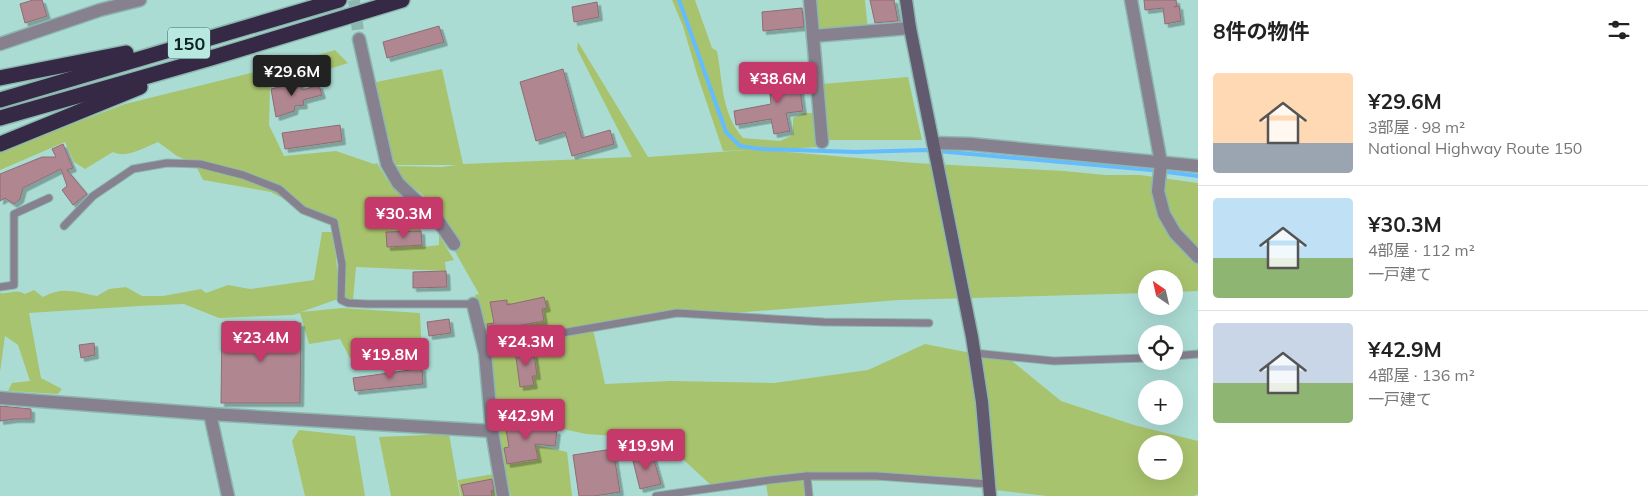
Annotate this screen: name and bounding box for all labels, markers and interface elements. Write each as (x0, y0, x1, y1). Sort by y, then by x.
icon: filters (1605, 16, 1633, 44)
text: 8件の物件 (1213, 18, 1310, 44)
road number: 150 (168, 28, 210, 58)
pin: ¥29.6M (251, 54, 333, 97)
text: ¥29.6M (264, 61, 320, 81)
pin: ¥38.6M (737, 62, 819, 104)
text: ¥38.6M (750, 68, 806, 88)
text: ¥29.6M (1368, 88, 1442, 114)
icon: home (1253, 93, 1313, 153)
text: 3部屋 · 98 m² (1368, 117, 1465, 137)
text: National Highway Route 150 (1368, 138, 1582, 158)
pin: ¥30.3M (363, 196, 445, 239)
text: ¥30.3M (376, 203, 432, 223)
text: ¥30.3M (1368, 211, 1442, 237)
icon: home (1253, 218, 1313, 278)
text: 4部屋 · 112 m² (1368, 240, 1475, 260)
text: 一戸建て (1368, 264, 1432, 284)
north arrow (1138, 270, 1182, 315)
map controls (1138, 270, 1183, 480)
pin: ¥23.4M (220, 320, 302, 363)
pin: ¥24.3M (485, 324, 567, 367)
button: locate (1138, 325, 1183, 370)
text: ¥23.4M (233, 327, 289, 347)
text: ¥24.3M (498, 331, 554, 351)
text: ¥42.9M (1368, 336, 1442, 362)
pin: ¥19.8M (349, 338, 431, 380)
icon: home (1253, 343, 1313, 403)
text: ¥19.8M (362, 344, 418, 364)
text: 4部屋 · 136 m² (1368, 365, 1475, 385)
button: + (1138, 380, 1183, 425)
text: 一戸建て (1368, 389, 1432, 409)
pin: ¥42.9M (485, 398, 567, 441)
text: ¥42.9M (498, 405, 554, 425)
pin: ¥19.9M (605, 428, 687, 471)
text: ¥19.9M (618, 435, 674, 455)
button: − (1138, 435, 1183, 480)

